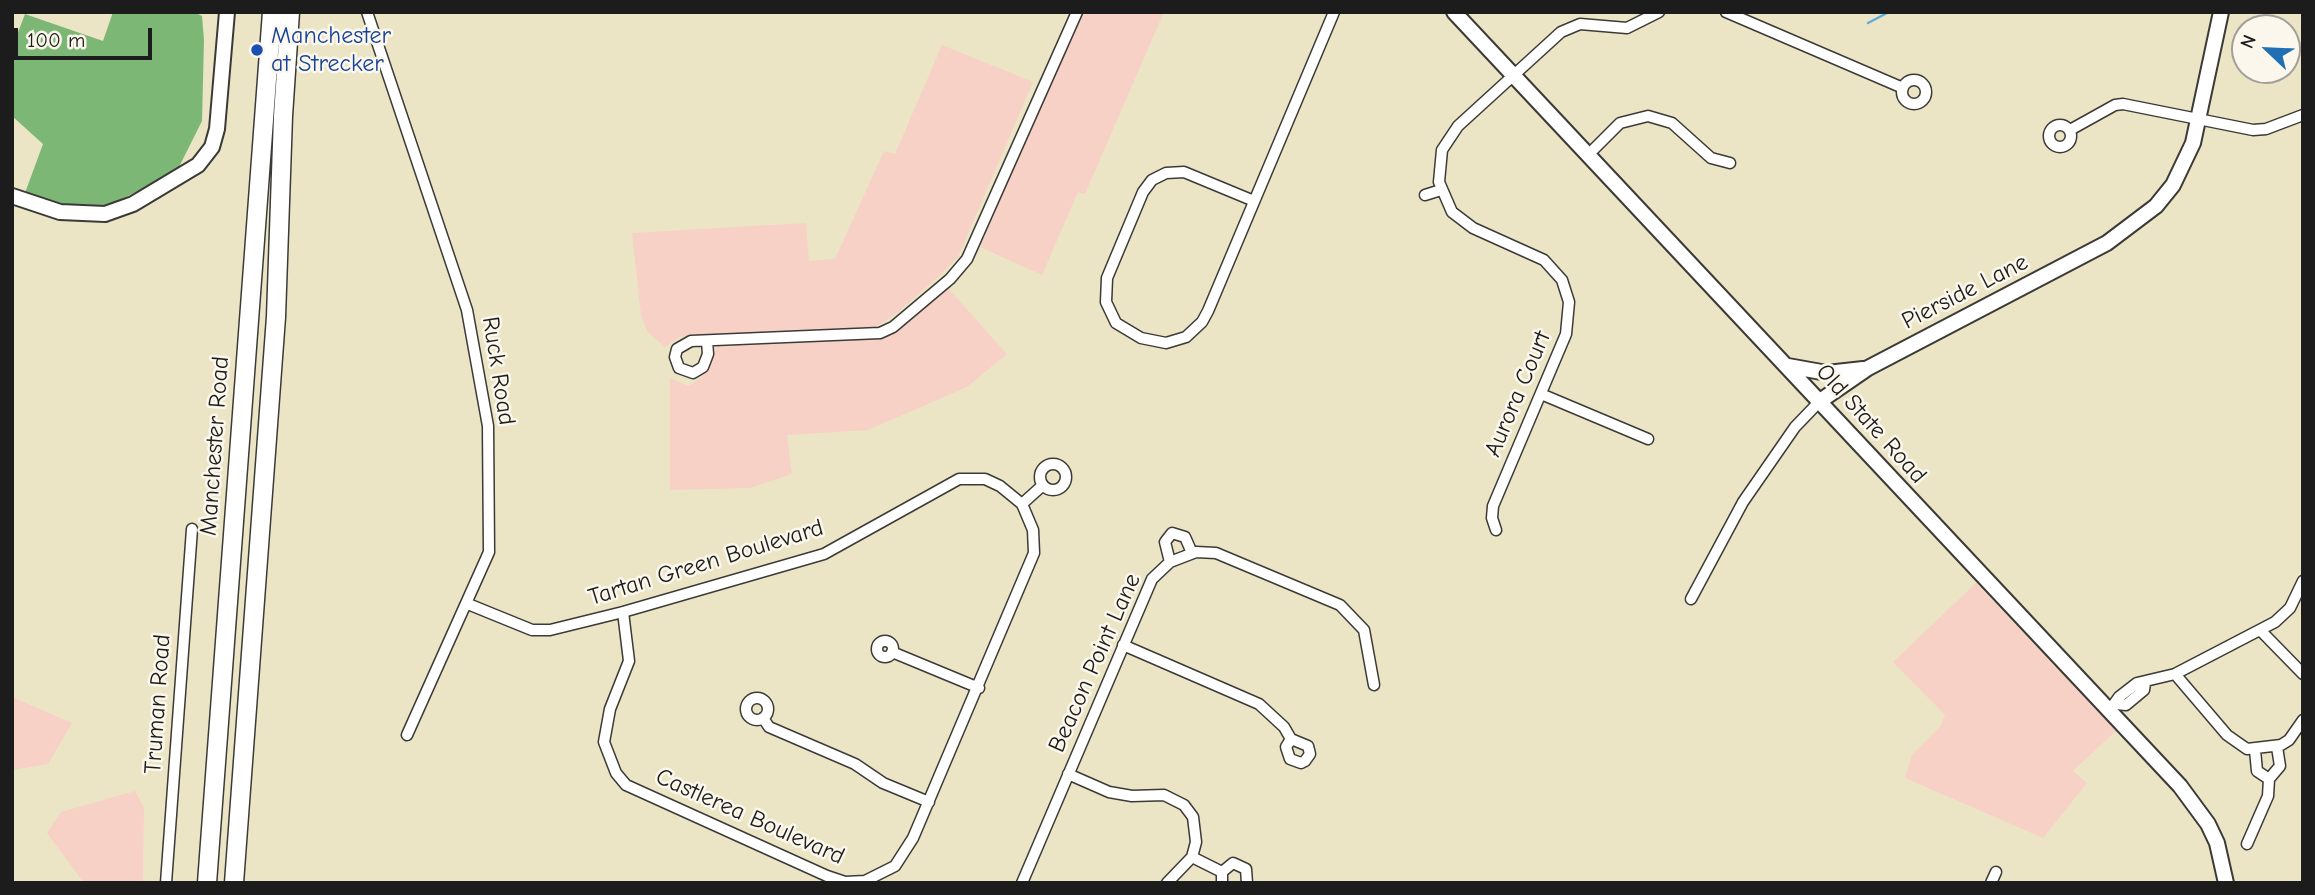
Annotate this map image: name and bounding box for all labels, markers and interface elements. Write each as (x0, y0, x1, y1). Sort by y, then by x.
scale bar (18, 14, 156, 58)
north arrow (2231, 14, 2301, 84)
place label: Manchester at Strecker (271, 22, 391, 78)
text: 100 m (27, 28, 85, 52)
text: N (2236, 32, 2261, 52)
marker: Manchester at Strecker (249, 42, 265, 58)
street label: Pierside Lane (1897, 248, 2033, 336)
street label: Ruck Road (475, 315, 521, 427)
street label: Aurora Court (1479, 327, 1557, 461)
street label: Manchester Road (194, 355, 236, 537)
street label: Old State Road (1810, 358, 1932, 490)
street label: Tartan Green Boulevard (585, 514, 827, 612)
street label: Beacon Point Lane (1043, 569, 1147, 757)
street label: Truman Road (139, 633, 177, 775)
street label: Castlerea Boulevard (651, 762, 849, 872)

